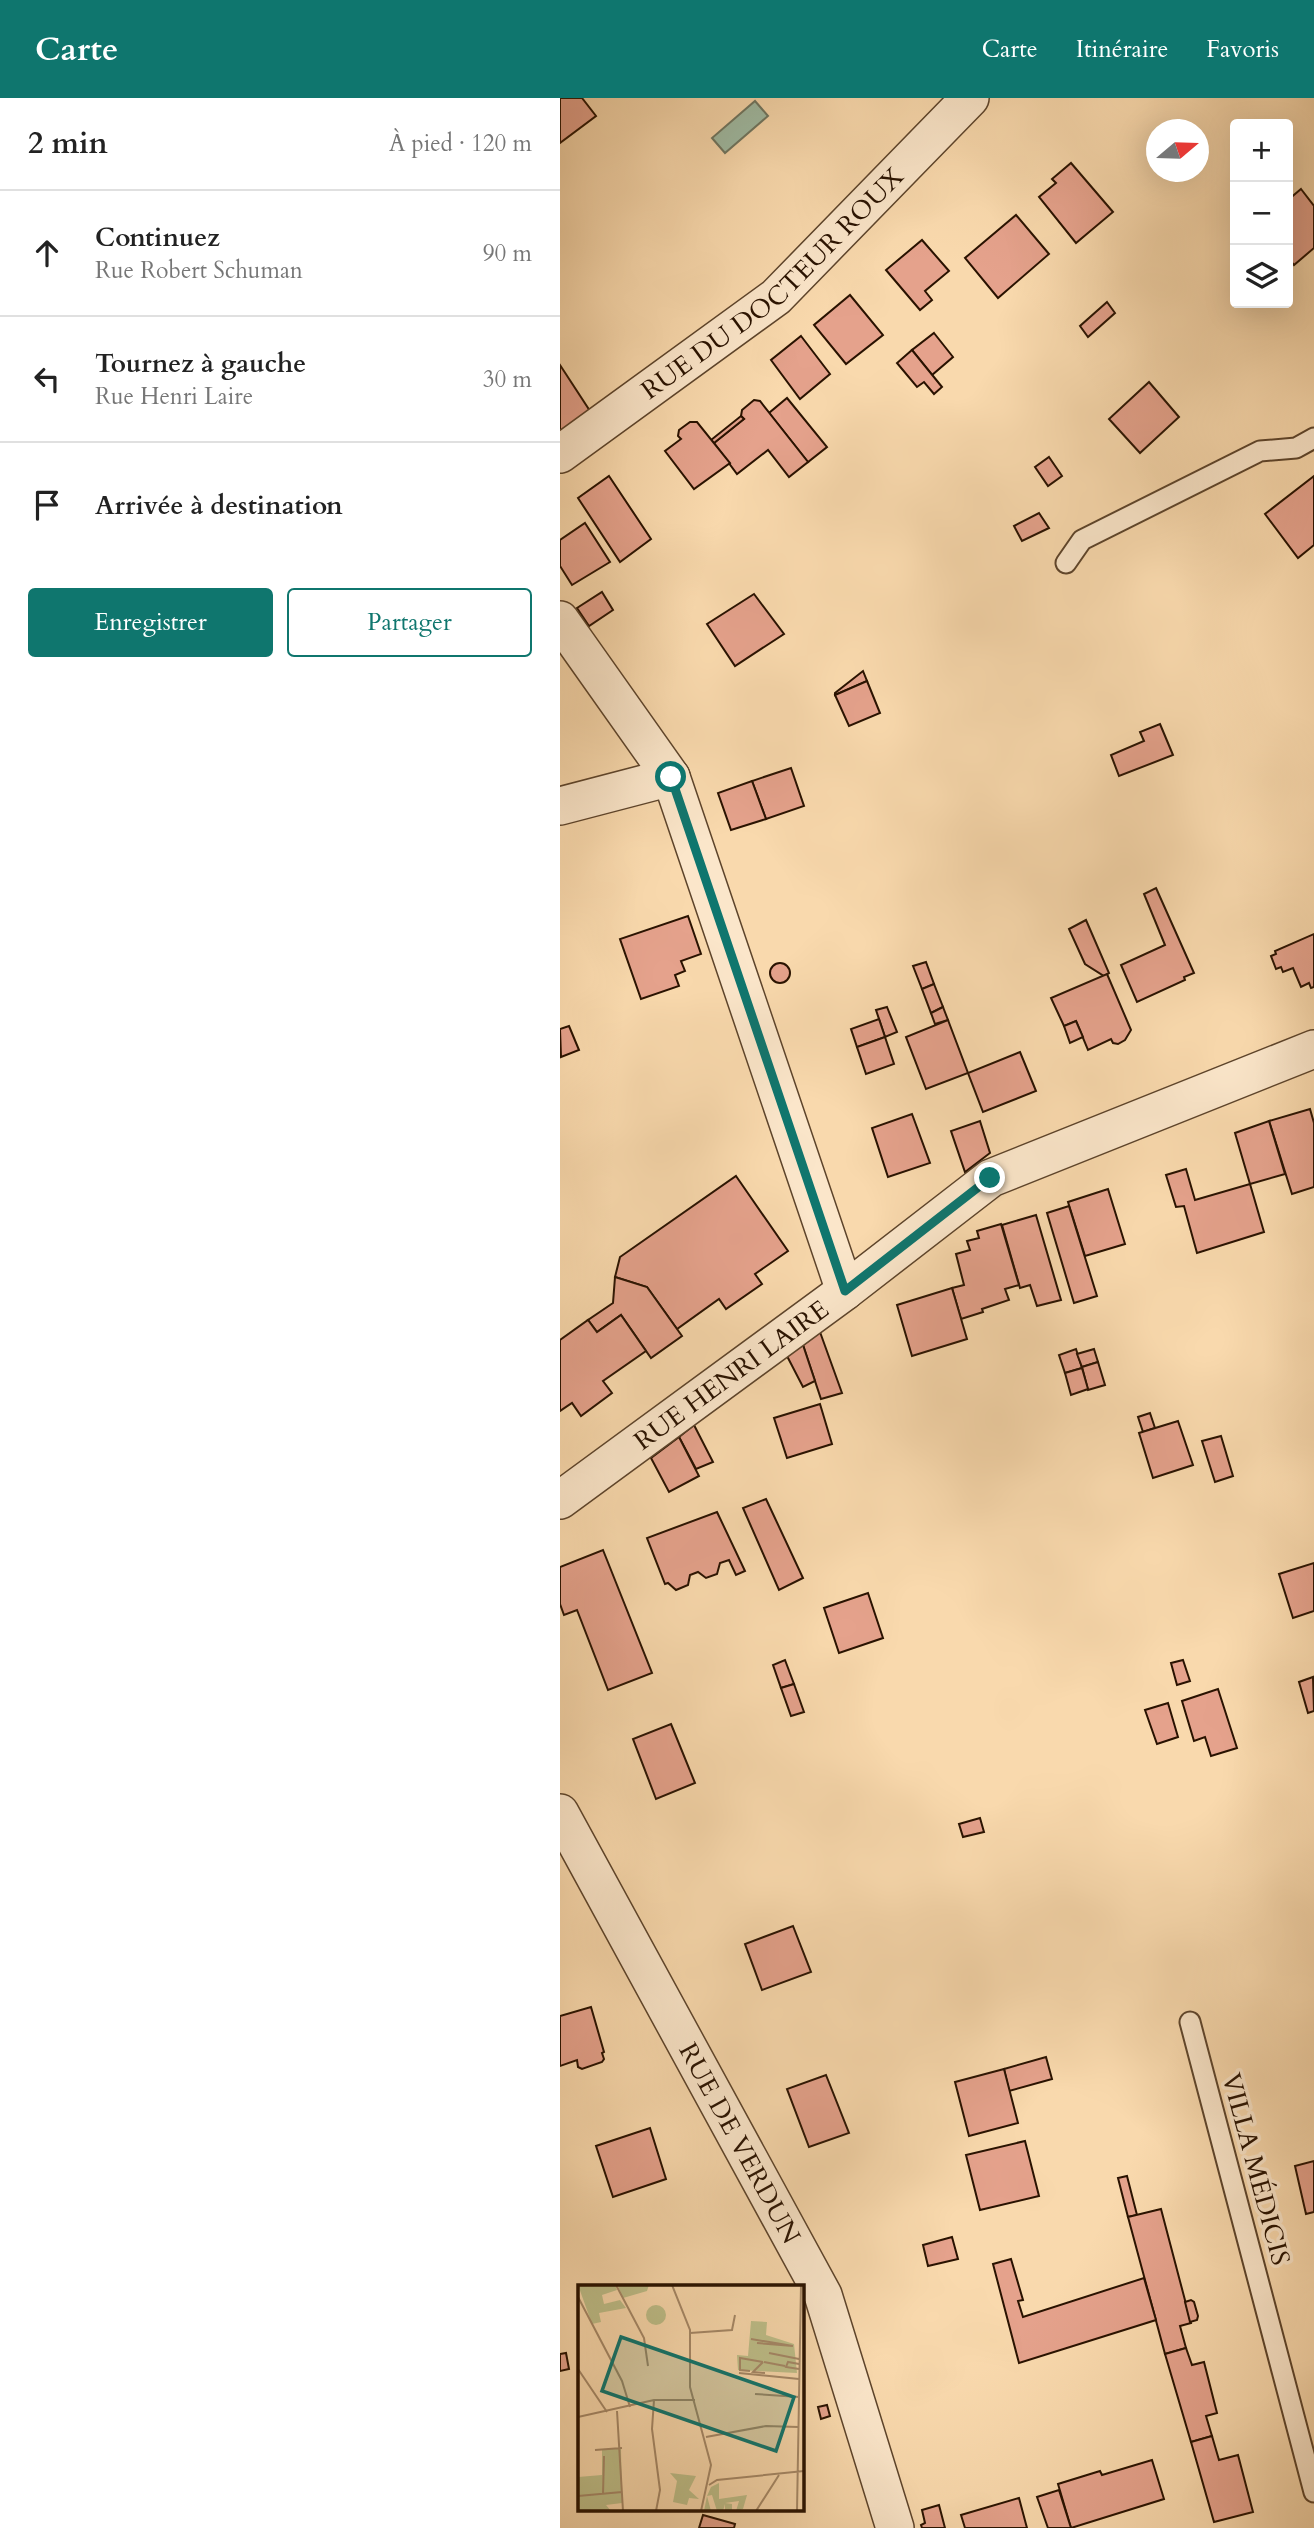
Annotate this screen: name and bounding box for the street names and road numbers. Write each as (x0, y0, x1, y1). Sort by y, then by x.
street label: RUE DU DOCTEUR ROUX (634, 159, 911, 407)
street label: RUE HENRI LAIRE (627, 1292, 835, 1458)
street label: RUE DE VERDUN (671, 2036, 809, 2250)
street label: VILLA MÉDICIS (1214, 2069, 1298, 2269)

